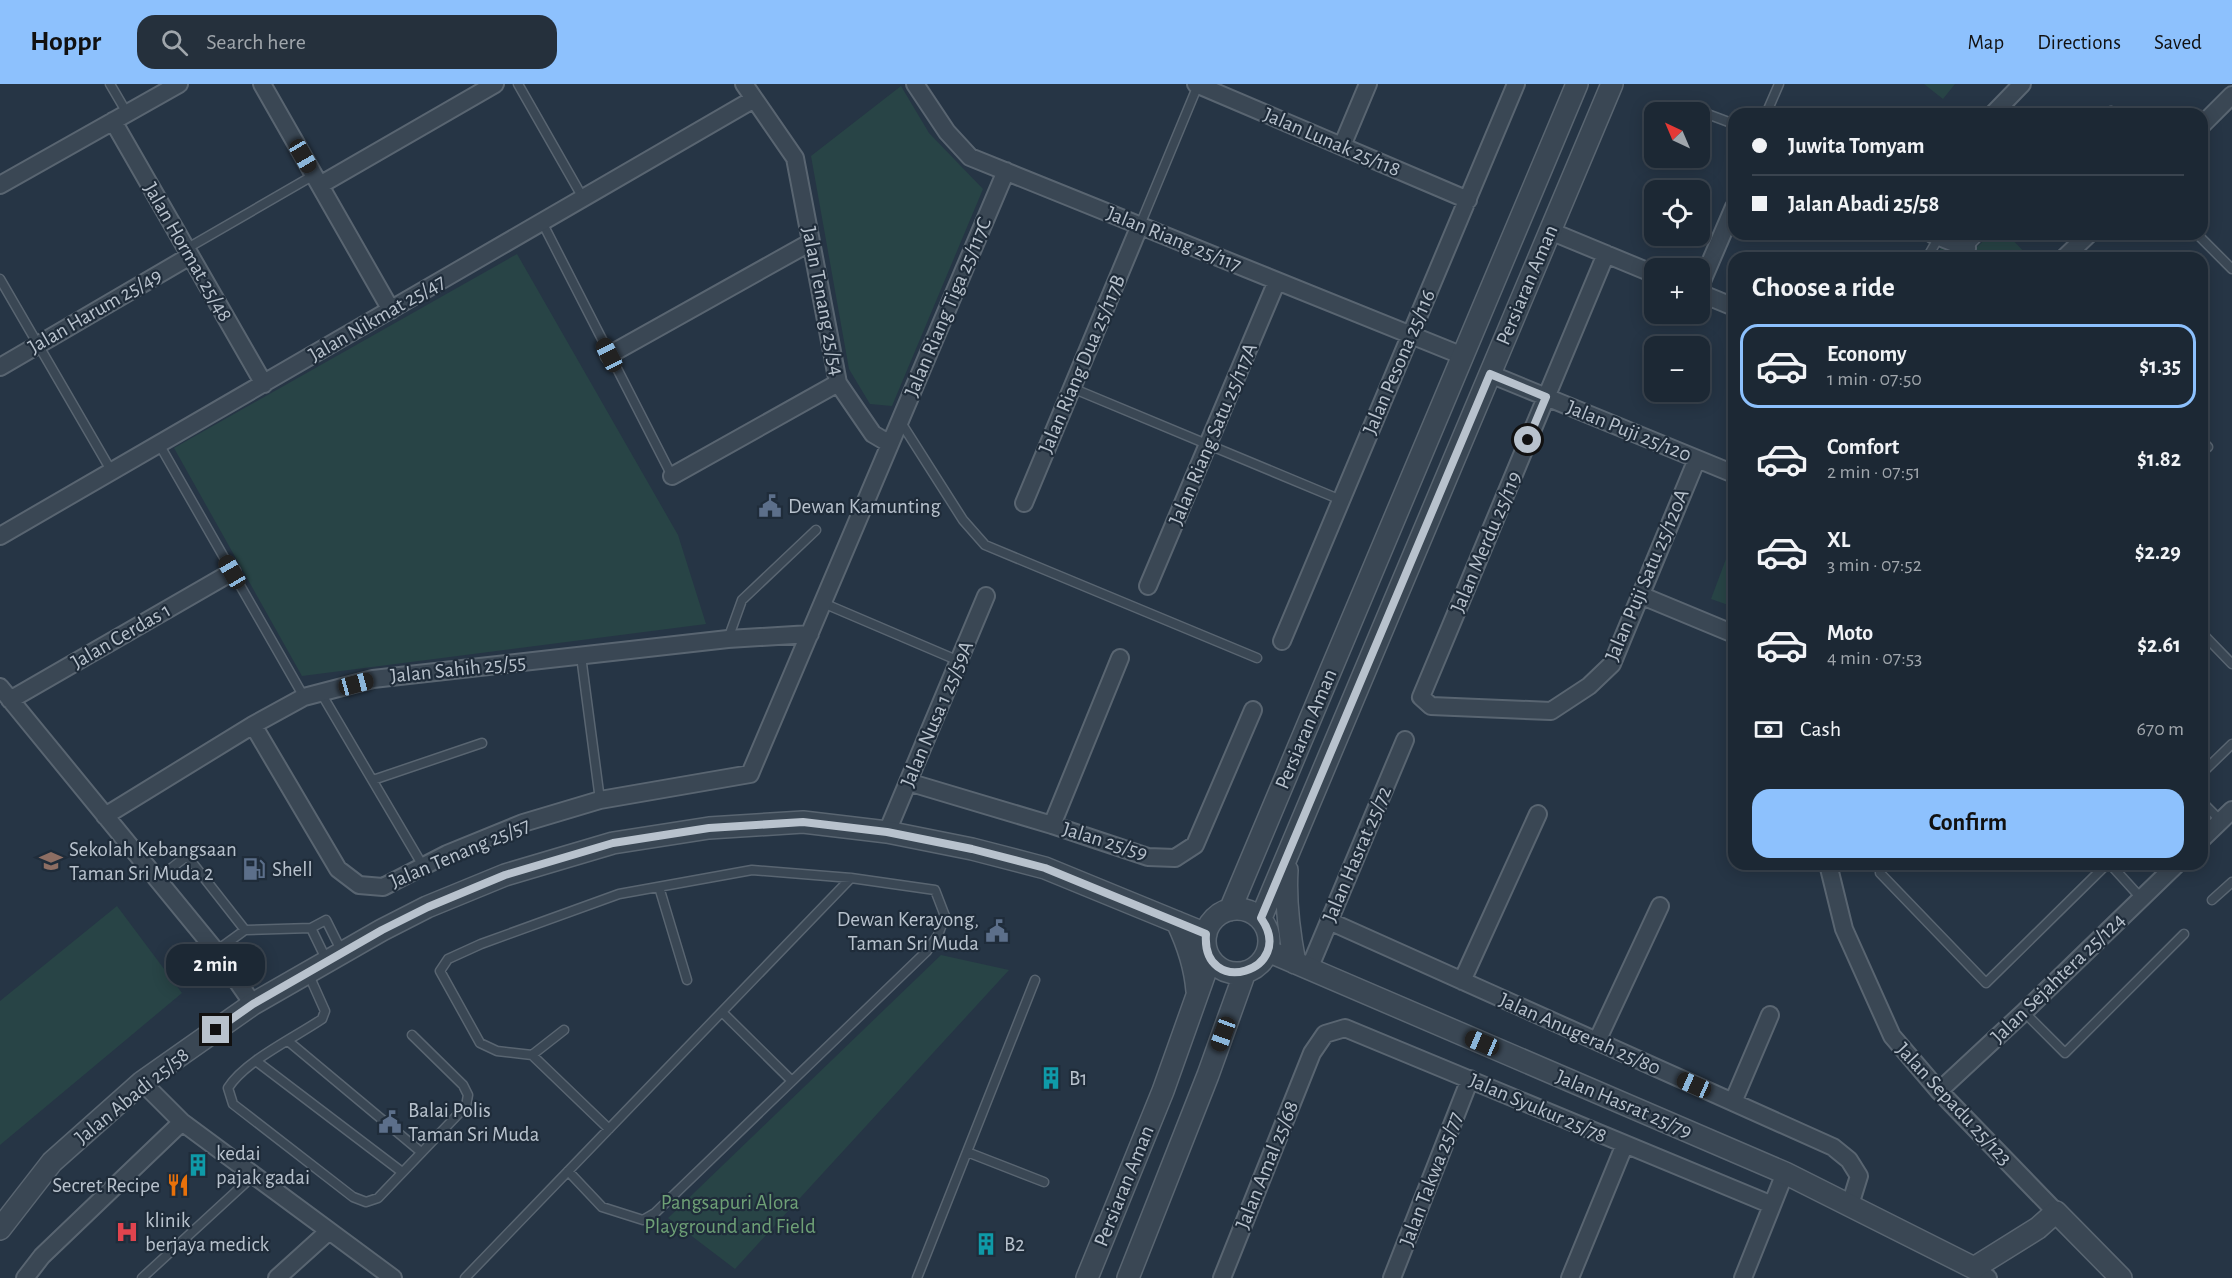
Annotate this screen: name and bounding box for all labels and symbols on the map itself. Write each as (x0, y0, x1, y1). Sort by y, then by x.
north arrow (1644, 102, 1710, 168)
street label: Jalan Lunak 25/118 (1261, 104, 1403, 180)
car (286, 136, 320, 176)
street label: Jalan Hormat 25/48 (140, 179, 236, 325)
street label: Jalan Riang 25/117 (1104, 202, 1244, 276)
street label: Jalan Riang Tiga 25/117C (901, 214, 995, 400)
street label: Persiaran Aman (1492, 222, 1562, 348)
street label: Jalan Tenang 25/54 (798, 225, 848, 377)
street label: Jalan Harum 25/49 (25, 264, 165, 358)
street label: Jalan Nikmat 25/47 (305, 270, 449, 366)
street label: Jalan Riang Dua 25/117B (1035, 272, 1129, 456)
street label: Jalan Pesona 25/116 (1359, 287, 1439, 437)
car (593, 335, 625, 375)
street label: Jalan Riang Satu 25/117A (1165, 340, 1261, 528)
street label: Jalan Puji 25/120 (1564, 396, 1694, 466)
route start (1514, 426, 1541, 453)
street label: Jalan Merdu 25/119 (1447, 468, 1525, 616)
street label: Jalan Puji Satu 25/120A (1601, 486, 1693, 664)
public building icon: Dewan Kamunting (757, 493, 783, 519)
place label: Dewan Kamunting (788, 496, 941, 517)
car (215, 552, 249, 592)
street label: Jalan Cerdas 1 (68, 599, 174, 673)
street label: Jalan Nusa 1 25/59A (897, 638, 977, 790)
street label: Jalan Sahih 25/55 (389, 651, 527, 687)
street label: Persiaran Aman (1271, 666, 1341, 792)
car (336, 671, 376, 697)
street label: Jalan Hasrat 25/72 (1319, 783, 1395, 925)
street label: Jalan Tenang 25/57 (387, 814, 533, 892)
street label: Jalan 25/59 (1060, 818, 1150, 864)
place label: Sekolah Kebangsaan Taman Sri Muda 2 (69, 839, 237, 884)
school or university icon: Sekolah Kebangsaan Taman Sri Muda 2 (38, 848, 64, 874)
fuel station icon: Shell (241, 856, 267, 882)
place label: Shell (272, 859, 313, 880)
place label: Dewan Kerayong, Taman Sri Muda (837, 909, 979, 954)
street label: Jalan Sejahtera 25/124 (1987, 909, 2129, 1047)
public building icon: Dewan Kerayong, Taman Sri Muda (984, 918, 1010, 944)
callout: 2 min (166, 943, 266, 985)
street label: Jalan Anugerah 25/80 (1496, 989, 1664, 1079)
car (1208, 1014, 1238, 1054)
route end (202, 1016, 229, 1043)
car (1462, 1028, 1502, 1058)
street label: Jalan Sepadu 25/123 (1892, 1039, 2016, 1169)
street label: Jalan Abadi 25/58 (71, 1044, 193, 1148)
building icon: B1 (1038, 1065, 1064, 1091)
street label: Jalan Hasrat 25/79 (1553, 1066, 1695, 1142)
place label: B1 (1069, 1068, 1088, 1089)
car (1674, 1069, 1714, 1101)
street label: Jalan Syukur 25/78 (1466, 1070, 1610, 1146)
street label: Jalan Amal 25/68 (1232, 1098, 1302, 1232)
place label: Balai Polis Taman Sri Muda (408, 1100, 540, 1145)
public building icon: Balai Polis Taman Sri Muda (377, 1109, 403, 1135)
street label: Jalan Takwa 25/77 (1396, 1109, 1466, 1249)
street label: Persiaran Aman (1090, 1123, 1158, 1249)
place label: kedai pajak gadai (216, 1143, 310, 1188)
building icon: kedai pajak gadai (185, 1152, 211, 1178)
restaurant icon: Secret Recipe (165, 1172, 191, 1198)
place label: Secret Recipe (52, 1175, 160, 1196)
park label: Pangsapuri Alora Playground and Field (644, 1192, 816, 1237)
place label: klinik berjaya medick (145, 1210, 270, 1255)
hospital icon: klinik berjaya medick (114, 1219, 140, 1245)
building icon: B2 (973, 1231, 999, 1257)
place label: B2 (1004, 1234, 1025, 1255)

